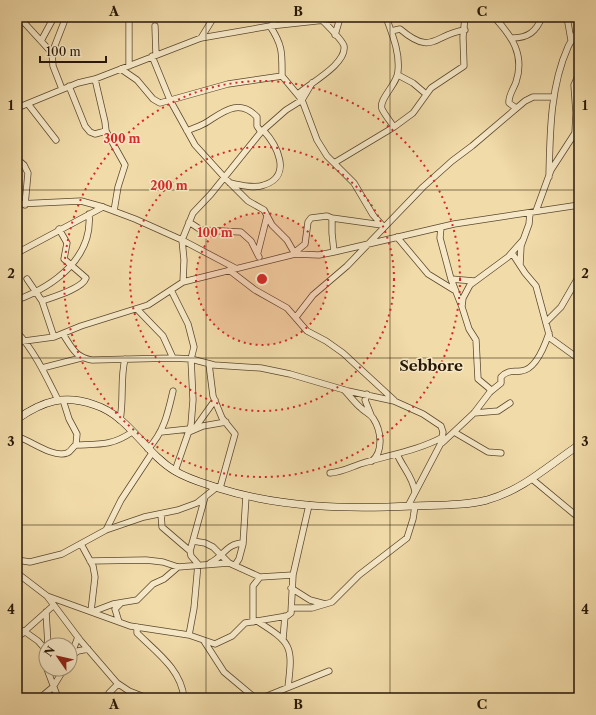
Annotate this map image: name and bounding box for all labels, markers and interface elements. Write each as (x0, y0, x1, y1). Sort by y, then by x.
text: A (108, 3, 120, 19)
text: B (293, 3, 303, 19)
text: C (477, 3, 487, 19)
scale bar (40, 38, 106, 64)
text: 100 m (46, 44, 81, 59)
text: 1 (8, 97, 14, 113)
text: 1 (582, 97, 588, 113)
text: 300 m (103, 131, 141, 146)
text: 200 m (150, 178, 188, 193)
text: 100 m (197, 225, 233, 240)
text: 2 (7, 265, 15, 281)
text: 2 (581, 265, 589, 281)
centre of rings (255, 272, 269, 286)
district label: Sebbore (399, 356, 463, 375)
text: 3 (7, 433, 15, 449)
text: 3 (581, 433, 589, 449)
text: 4 (7, 601, 15, 617)
text: 4 (581, 601, 589, 617)
north arrow (38, 637, 78, 677)
text: N (41, 643, 58, 659)
text: A (108, 696, 120, 712)
text: B (293, 696, 303, 712)
text: C (477, 696, 487, 712)

